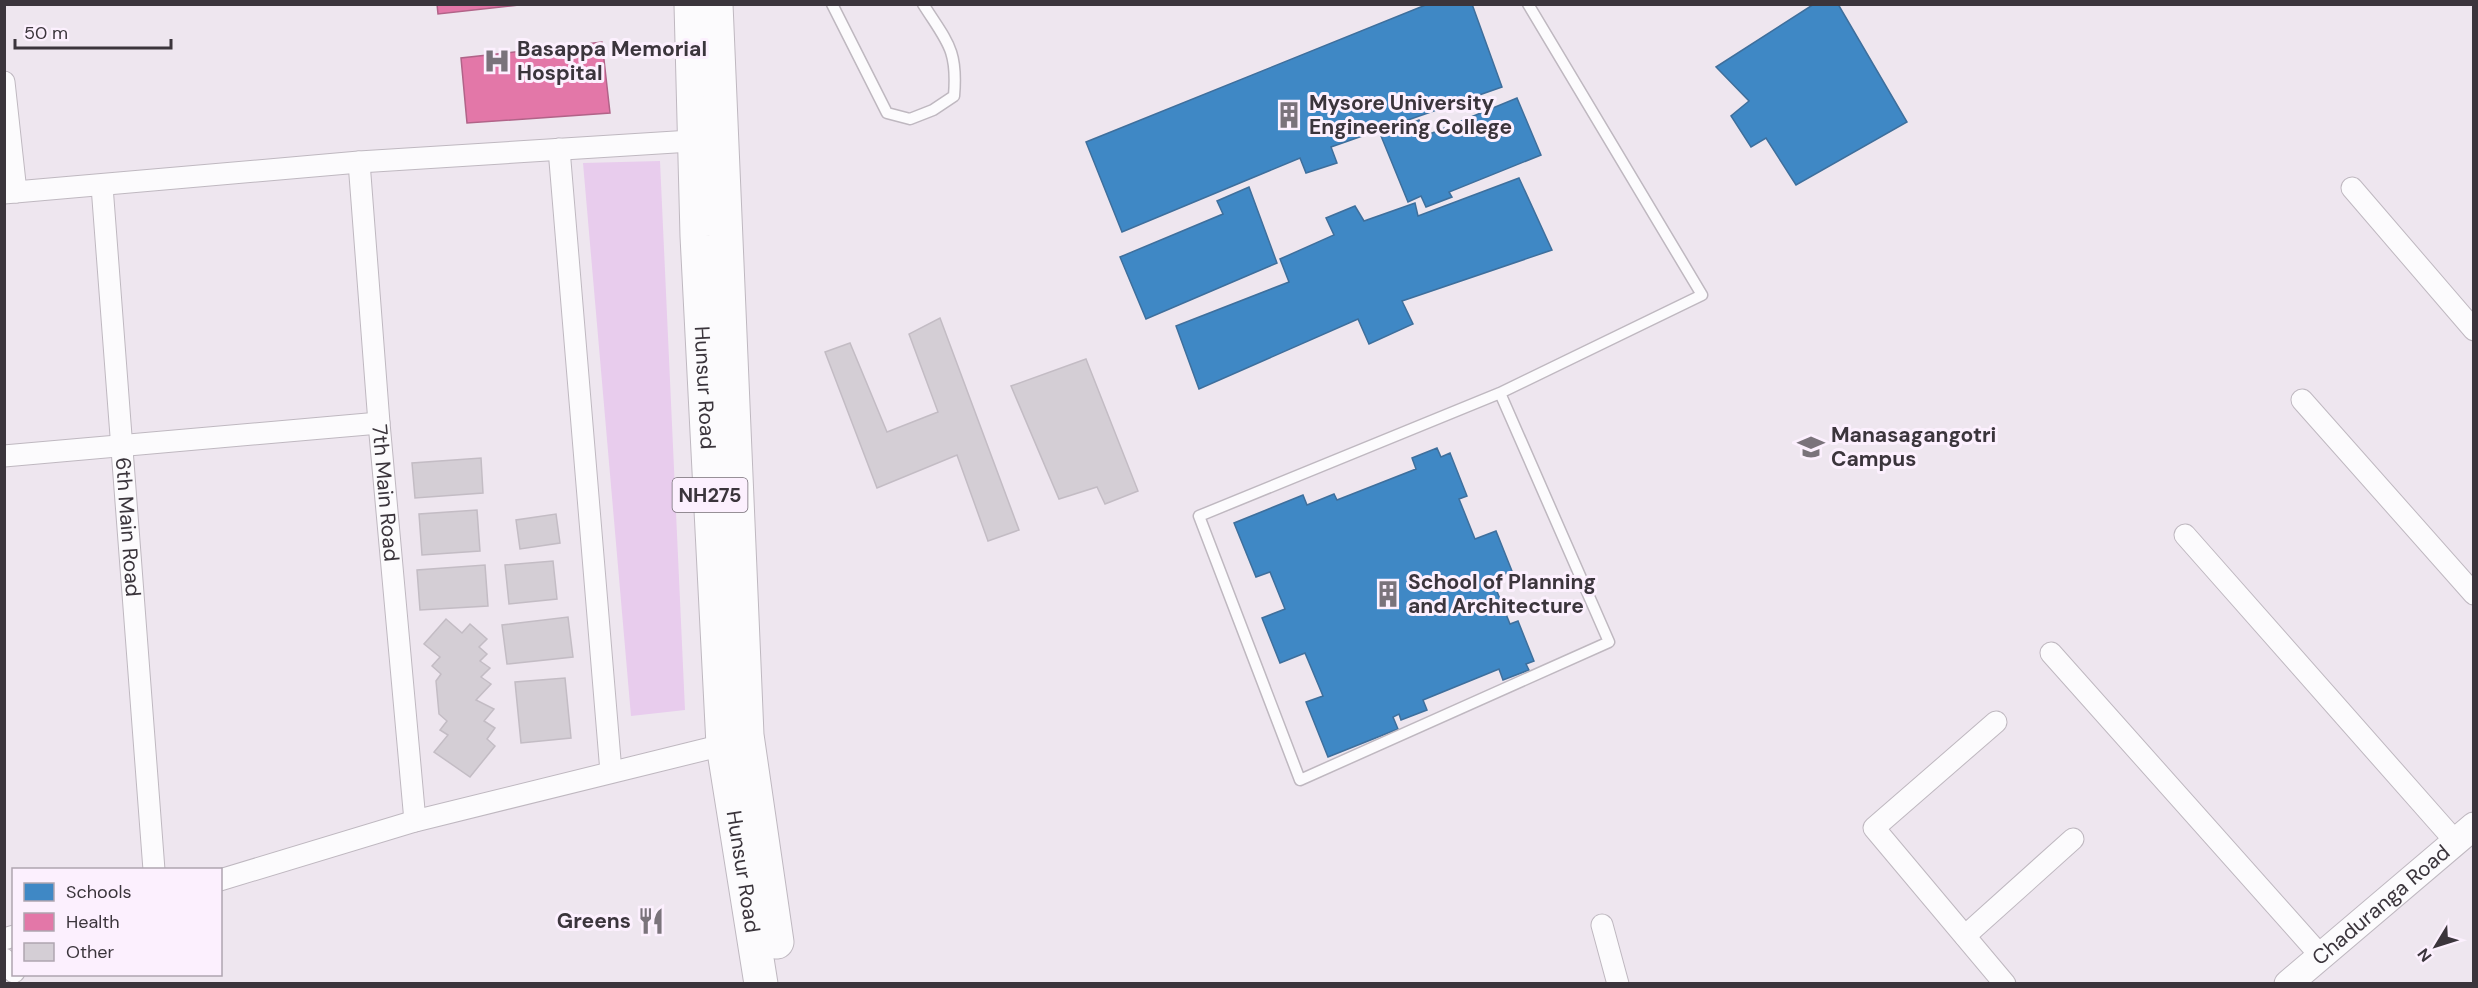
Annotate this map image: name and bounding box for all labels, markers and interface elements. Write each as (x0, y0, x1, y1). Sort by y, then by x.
scale bar (15, 12, 171, 50)
text: 50 m (24, 21, 68, 45)
place label: Basappa Memorial Hospital (517, 35, 707, 87)
hospital icon: Basappa Memorial Hospital (482, 46, 512, 76)
place label: Mysore University Engineering College (1309, 89, 1512, 141)
building icon: Mysore University Engineering College (1274, 100, 1304, 130)
street label: Hunsur Road (688, 325, 722, 450)
place label: Manasagangotri Campus (1831, 421, 1996, 473)
street label: 7th Main Road (365, 423, 405, 563)
school or university icon: Manasagangotri Campus (1796, 432, 1826, 462)
street label: 6th Main Road (109, 456, 147, 598)
road number: NH275 (672, 478, 748, 512)
place label: School of Planning and Architecture (1408, 568, 1596, 620)
building icon: School of Planning and Architecture (1373, 579, 1403, 609)
street label: Hunsur Road (720, 809, 767, 935)
street label: Chaduranga Road (2306, 838, 2456, 972)
legend (12, 868, 222, 976)
text: Schools (66, 880, 131, 904)
restaurant icon: Greens (636, 906, 666, 936)
place label: Greens (557, 907, 631, 935)
text: Health (66, 910, 120, 934)
north arrow (2406, 916, 2466, 976)
text: Other (66, 940, 115, 964)
text: N (2413, 944, 2436, 966)

